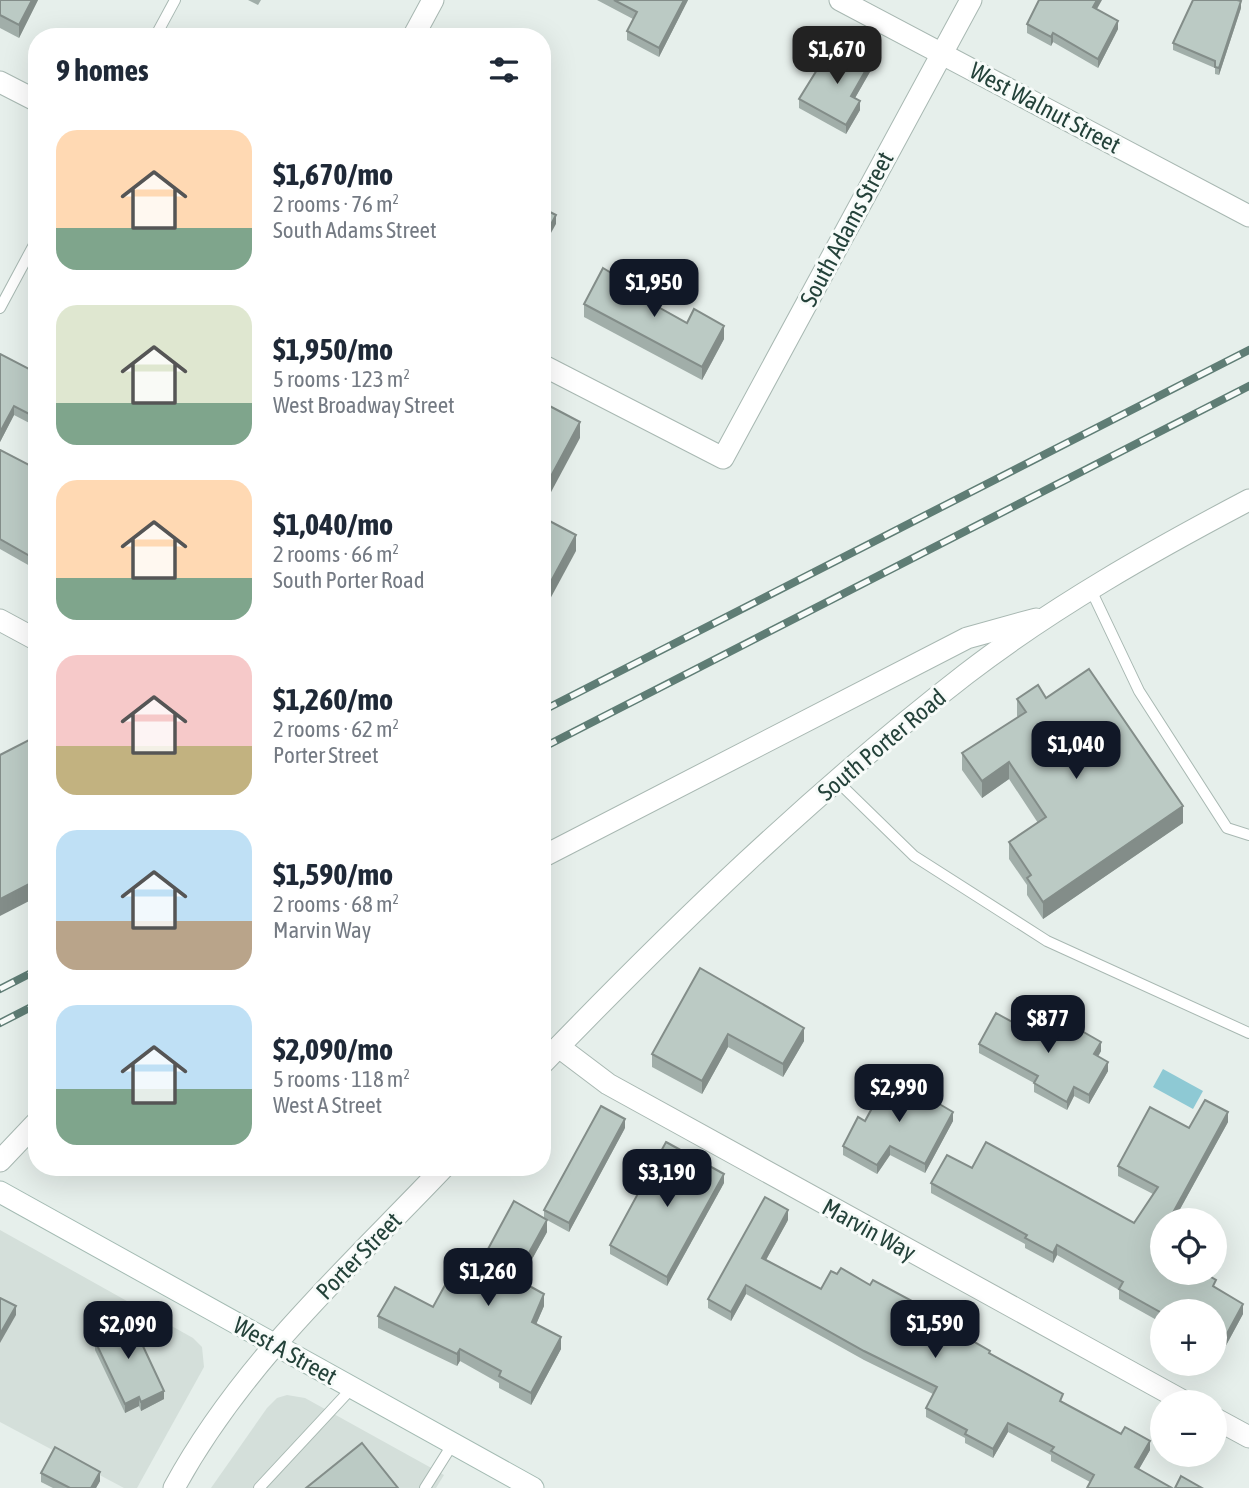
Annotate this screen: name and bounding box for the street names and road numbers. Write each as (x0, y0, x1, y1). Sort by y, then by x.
street label: West Walnut Street (965, 57, 1125, 159)
street label: South Adams Street (795, 147, 899, 311)
street label: South Porter Road (812, 683, 951, 806)
street label: Marvin Way (818, 1193, 921, 1266)
street label: Porter Street (311, 1207, 407, 1305)
street label: West A Street (229, 1311, 342, 1390)

